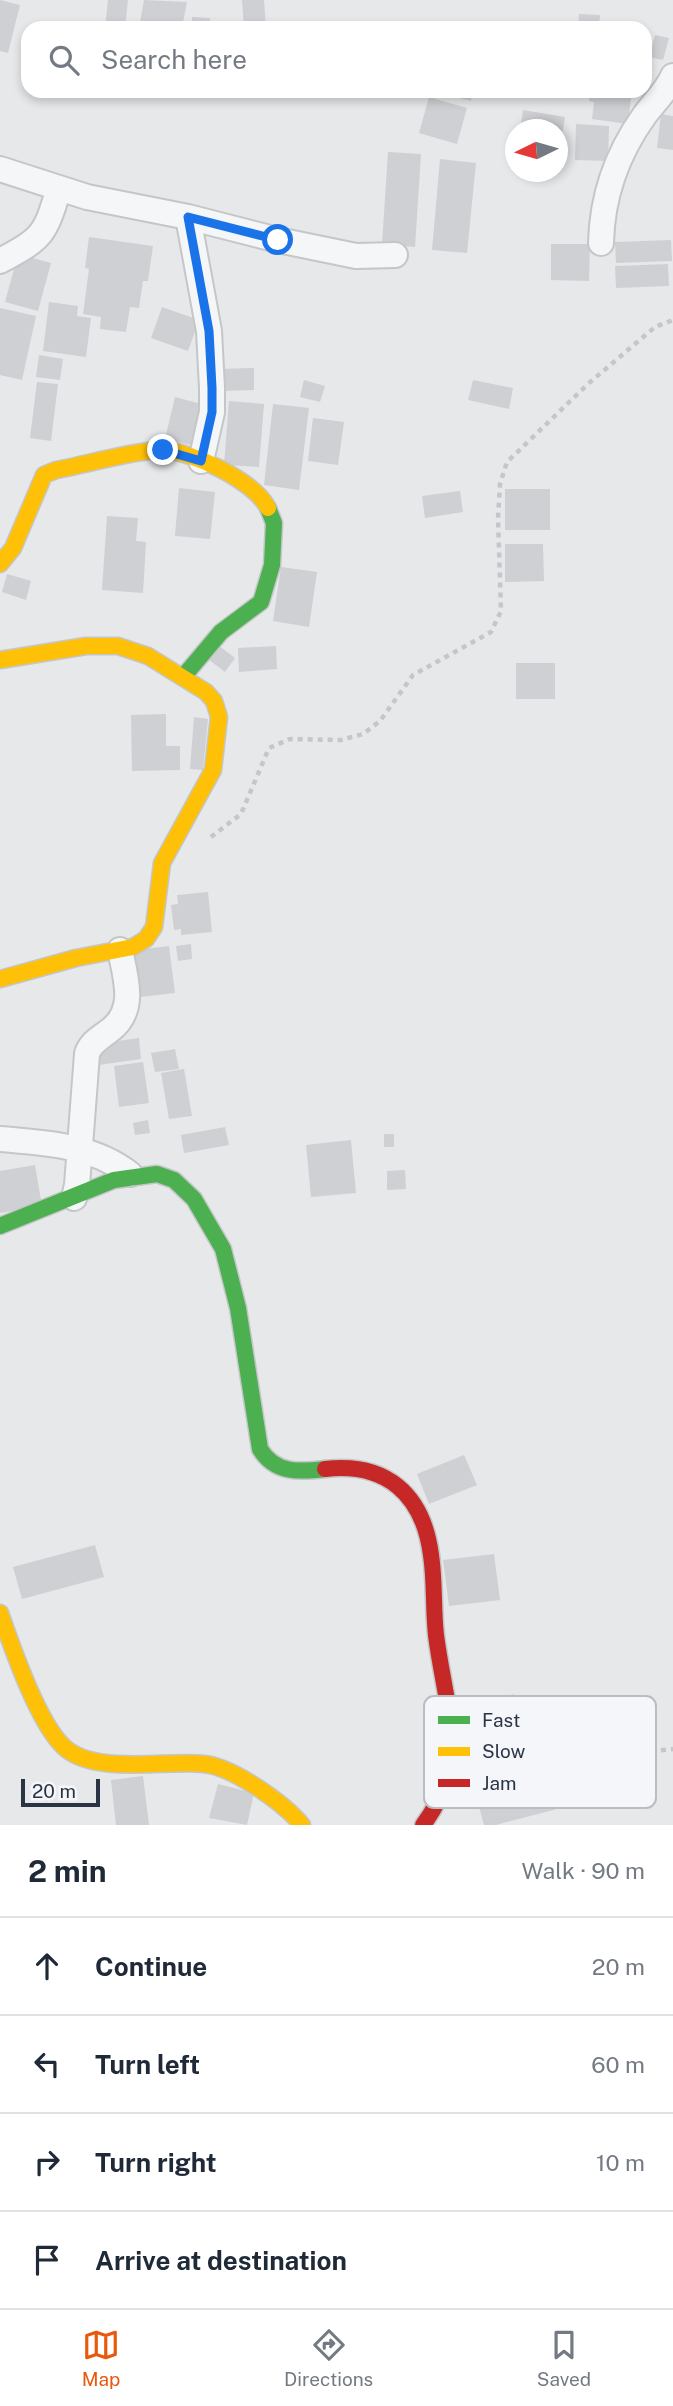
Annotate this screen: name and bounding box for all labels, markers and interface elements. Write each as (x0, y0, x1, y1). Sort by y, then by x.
search box (21, 21, 652, 98)
icon: search (45, 41, 83, 79)
text: Search here (101, 44, 247, 75)
north arrow (505, 119, 568, 182)
route start (262, 224, 293, 255)
route end (147, 434, 178, 465)
legend (424, 1696, 656, 1808)
text: Fast (482, 1709, 520, 1731)
text: Slow (482, 1740, 526, 1762)
text: Jam (482, 1772, 516, 1794)
scale bar (21, 1776, 100, 1808)
text: 20 m (32, 1780, 76, 1802)
text: 2 min (28, 1853, 107, 1889)
text: Walk · 90 m (522, 1857, 645, 1884)
icon: ahead (28, 1947, 66, 1985)
text: Continue (95, 1951, 207, 1982)
text: 20 m (592, 1953, 645, 1980)
icon: left (28, 2045, 66, 2083)
text: Turn left (95, 2049, 200, 2080)
text: 60 m (591, 2051, 645, 2078)
icon: right (28, 2143, 66, 2181)
text: Turn right (95, 2147, 217, 2178)
text: 10 m (596, 2149, 645, 2176)
icon: arrive (28, 2241, 66, 2279)
text: Arrive at destination (95, 2245, 347, 2276)
tab: Map (82, 2326, 120, 2390)
tab: Directions (284, 2326, 373, 2390)
tab: Saved (537, 2326, 591, 2390)

